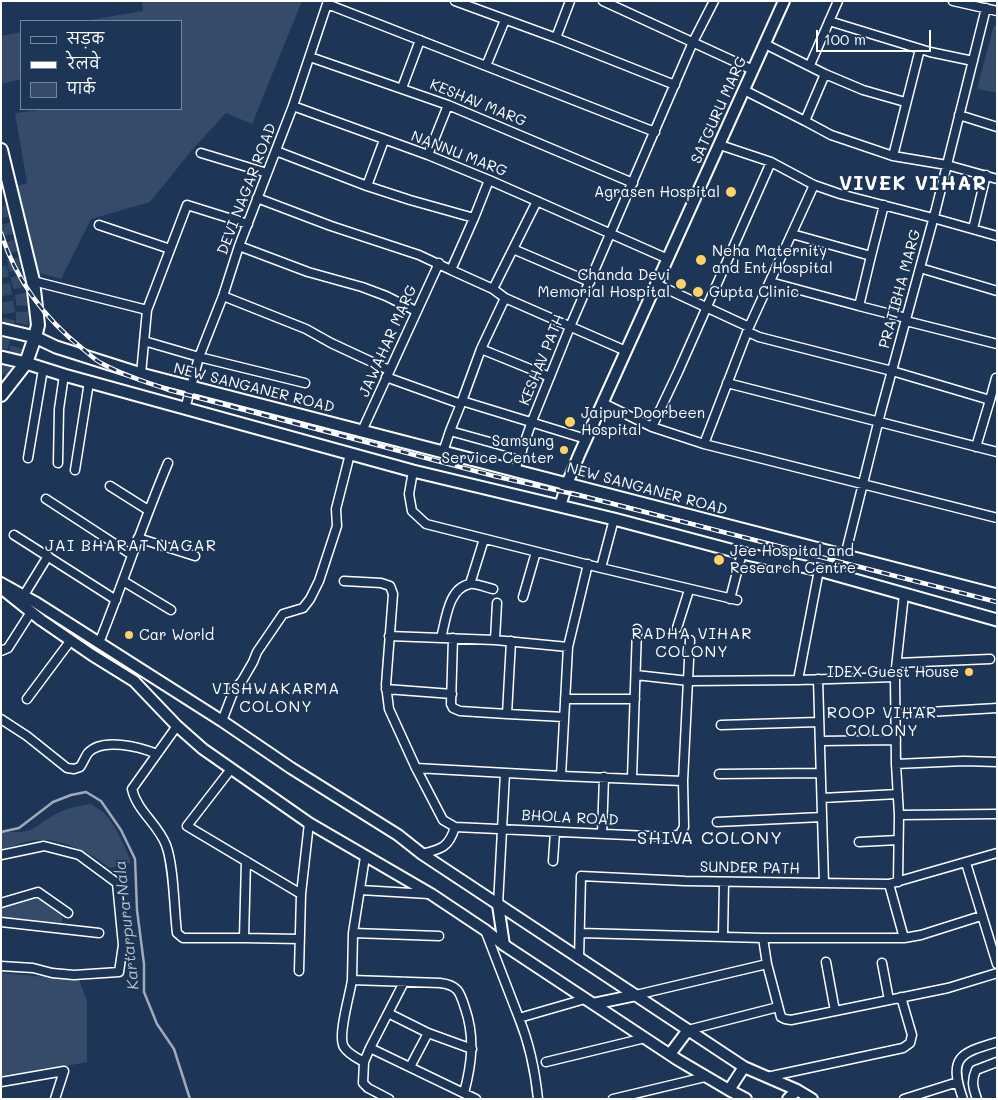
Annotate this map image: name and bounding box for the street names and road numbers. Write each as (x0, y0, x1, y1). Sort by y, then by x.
street label: SATGURU MARG (687, 53, 751, 167)
street label: KESHAV MARG (427, 75, 529, 131)
street label: DEVI NAGAR ROAD (214, 121, 280, 257)
street label: NANNU MARG (408, 127, 510, 181)
street label: PRATIBHA MARG (875, 228, 925, 350)
street label: JAWAHAR MARG (355, 282, 421, 400)
street label: KESHAV PATH (516, 312, 568, 408)
street label: NEW SANGANER ROAD (172, 359, 336, 417)
street label: NEW SANGANER ROAD (565, 459, 729, 519)
street label: BHOLA ROAD (521, 806, 619, 830)
street label: SUNDER PATH (700, 858, 800, 878)

